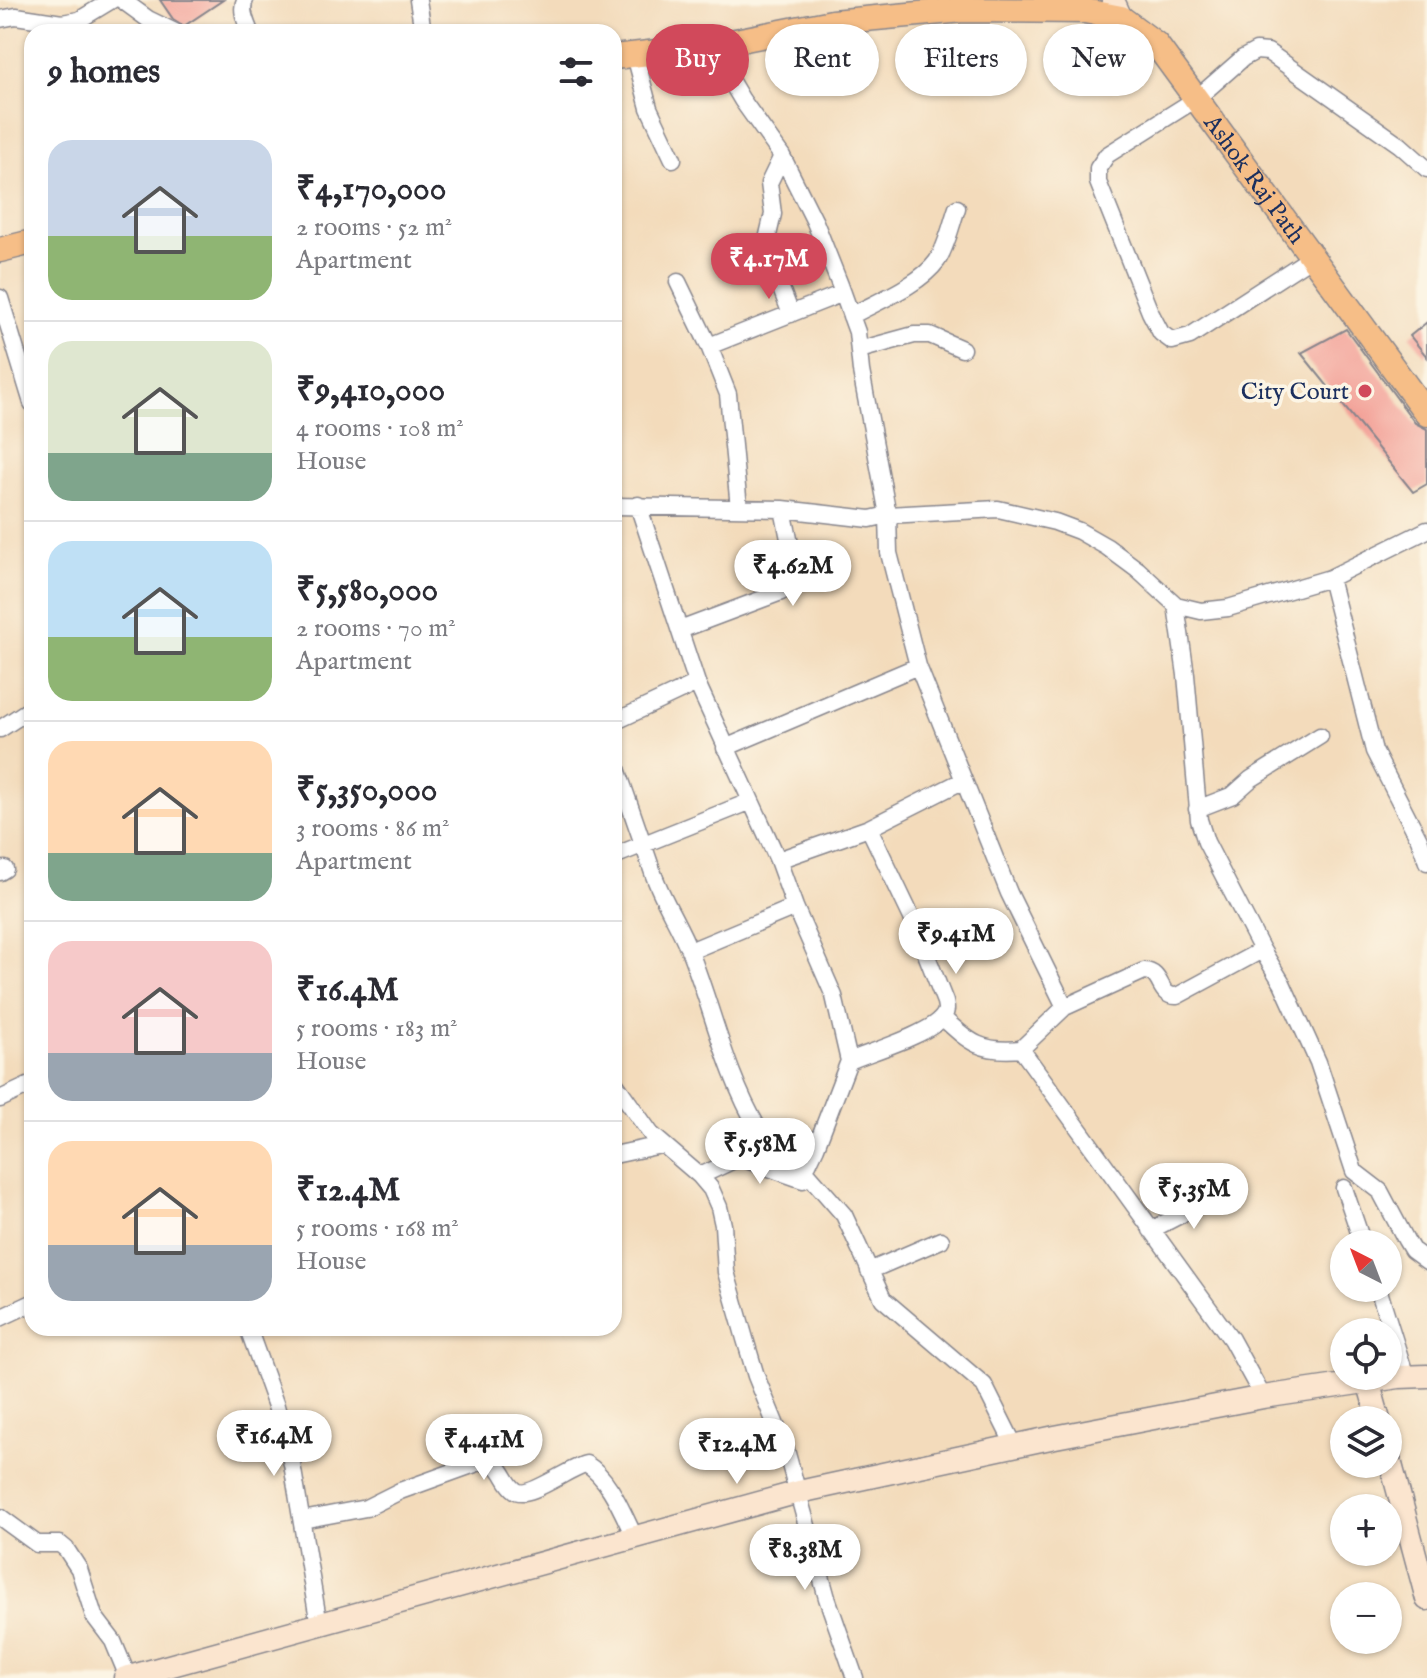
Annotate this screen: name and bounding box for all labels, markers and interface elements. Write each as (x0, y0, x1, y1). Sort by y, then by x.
chip: Buy (646, 24, 749, 96)
chip: Rent (765, 24, 879, 96)
chip: Filters (895, 24, 1027, 96)
chip: New (1043, 24, 1154, 96)
icon: filters (554, 50, 598, 94)
text: 9 homes (48, 51, 160, 94)
street label: Ashok Raj Path (1195, 108, 1311, 251)
text: ₹4,170,000 (296, 168, 446, 211)
icon: home (112, 172, 208, 268)
text: 2 rooms · 52 m² (296, 211, 452, 244)
pin: ₹4.17M (704, 233, 834, 301)
text: ₹4.17M (729, 242, 809, 275)
text: Apartment (296, 244, 412, 277)
text: ₹9,410,000 (296, 369, 445, 412)
icon: home (112, 373, 208, 469)
place label: City Court (1241, 377, 1349, 408)
marker: City Court (1356, 382, 1374, 400)
text: 4 rooms · 108 m² (296, 412, 464, 445)
text: House (296, 445, 366, 478)
pin: ₹4.62M (728, 540, 858, 608)
text: ₹4.62M (752, 549, 834, 582)
text: ₹5,580,000 (296, 569, 438, 612)
icon: home (112, 573, 208, 669)
text: 2 rooms · 70 m² (296, 612, 456, 645)
text: Apartment (296, 645, 412, 678)
text: ₹5,350,000 (296, 769, 438, 812)
icon: home (112, 773, 208, 869)
text: 3 rooms · 86 m² (296, 812, 449, 845)
text: Apartment (296, 845, 412, 878)
pin: ₹9.41M (891, 908, 1021, 976)
text: ₹9.41M (917, 917, 995, 950)
text: ₹16.4M (296, 969, 399, 1012)
icon: home (112, 973, 208, 1069)
text: 5 rooms · 183 m² (296, 1012, 458, 1045)
text: House (296, 1045, 366, 1078)
pin: ₹5.58M (695, 1118, 825, 1186)
text: ₹5.58M (723, 1127, 797, 1160)
pin: ₹5.35M (1129, 1163, 1259, 1231)
text: ₹12.4M (296, 1169, 400, 1212)
text: ₹5.35M (1157, 1172, 1231, 1205)
icon: home (112, 1173, 208, 1269)
text: 5 rooms · 168 m² (296, 1212, 459, 1245)
north arrow (1330, 1230, 1402, 1302)
map controls (1330, 1230, 1402, 1654)
text: House (296, 1245, 366, 1278)
button: locate (1330, 1318, 1402, 1390)
button: layers (1330, 1406, 1402, 1478)
pin: ₹16.4M (209, 1410, 339, 1478)
pin: ₹4.41M (419, 1414, 549, 1482)
pin: ₹12.4M (672, 1418, 802, 1486)
text: ₹16.4M (235, 1419, 313, 1452)
text: ₹4.41M (444, 1423, 524, 1456)
text: ₹12.4M (697, 1427, 777, 1460)
button: + (1330, 1494, 1402, 1566)
pin: ₹8.38M (740, 1524, 870, 1592)
text: ₹8.38M (768, 1533, 843, 1566)
button: − (1330, 1582, 1402, 1654)

